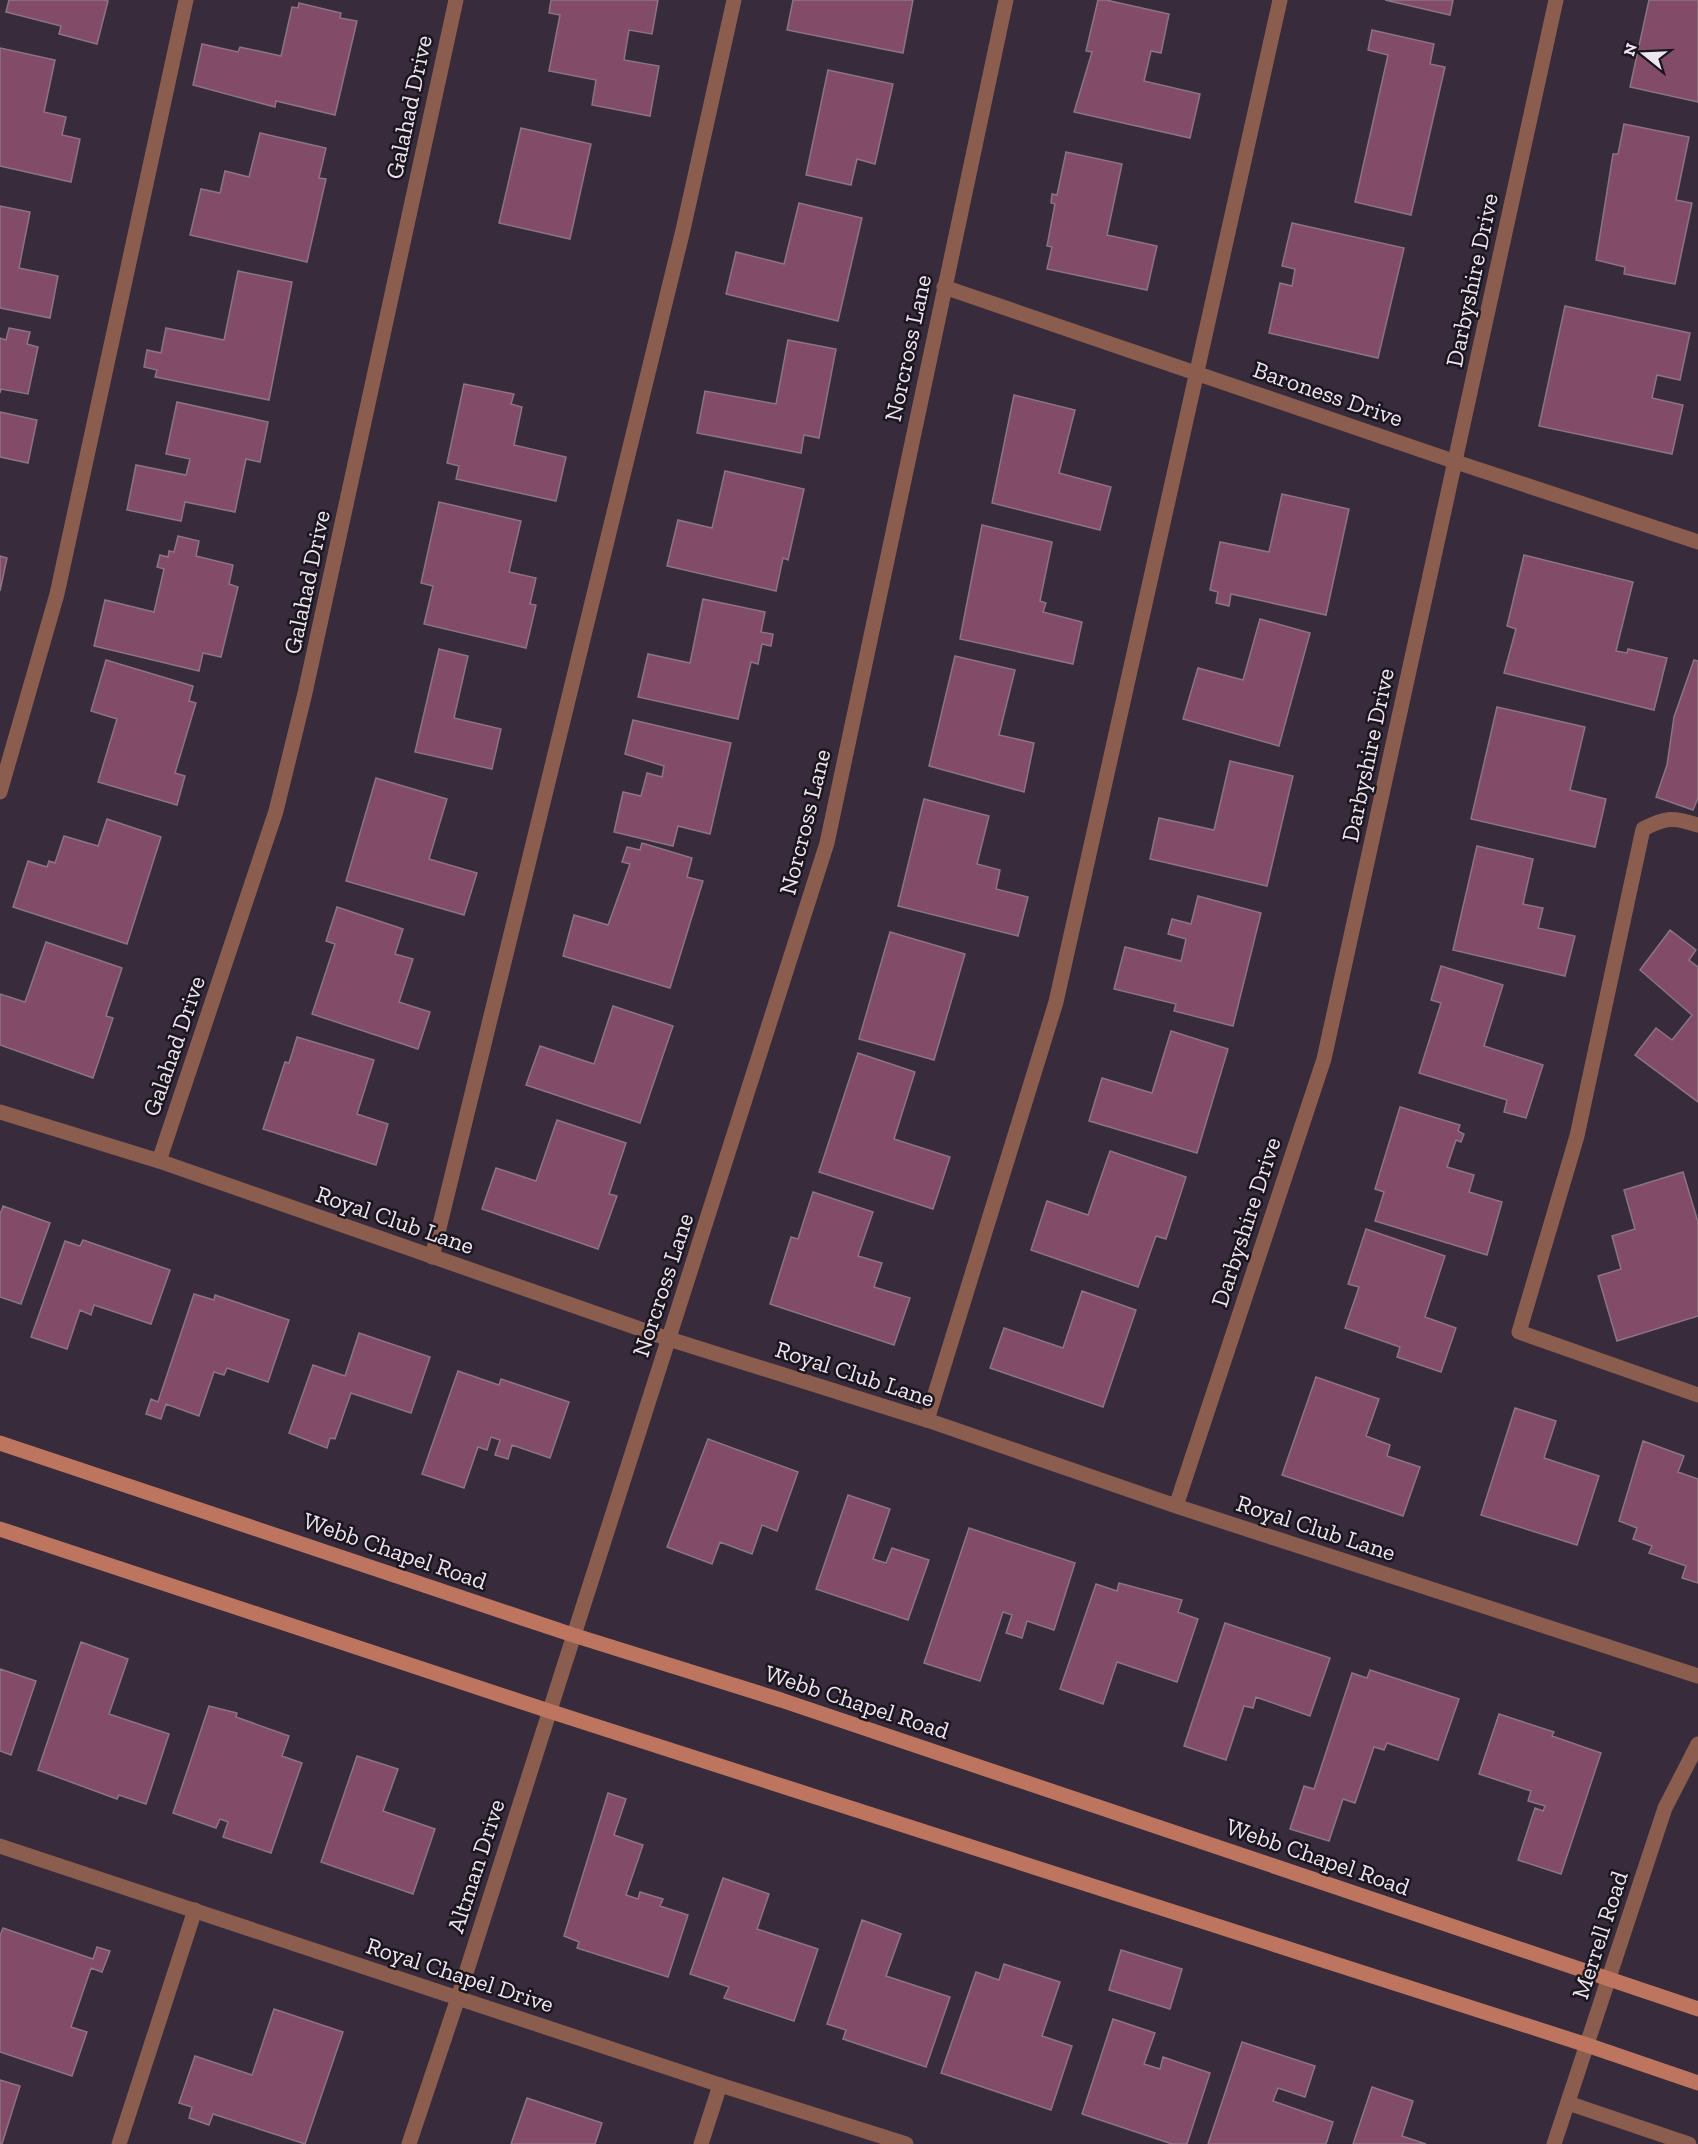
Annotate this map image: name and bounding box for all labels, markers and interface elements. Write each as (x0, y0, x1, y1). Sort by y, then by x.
north arrow (1614, 24, 1674, 84)
street label: Galahad Drive (379, 32, 438, 181)
text: N (1619, 41, 1641, 58)
street label: Darbyshire Drive (1439, 190, 1504, 369)
street label: Norcross Lane (878, 272, 937, 424)
street label: Baroness Drive (1249, 354, 1407, 433)
street label: Galahad Drive (277, 507, 336, 656)
street label: Darbyshire Drive (1335, 665, 1400, 844)
street label: Norcross Lane (772, 746, 837, 898)
street label: Galahad Drive (136, 972, 211, 1120)
street label: Darbyshire Drive (1204, 1133, 1287, 1310)
street label: Royal Club Lane (312, 1179, 478, 1260)
street label: Norcross Lane (626, 1209, 699, 1360)
street label: Royal Club Lane (772, 1334, 938, 1413)
street label: Royal Club Lane (1233, 1488, 1399, 1567)
street label: Webb Chapel Road (300, 1506, 491, 1596)
street label: Webb Chapel Road (761, 1658, 953, 1745)
street label: Altman Drive (440, 1795, 511, 1936)
street label: Webb Chapel Road (1223, 1812, 1414, 1902)
street label: Merrell Road (1565, 1867, 1634, 2003)
street label: Royal Chapel Drive (363, 1931, 558, 2019)

